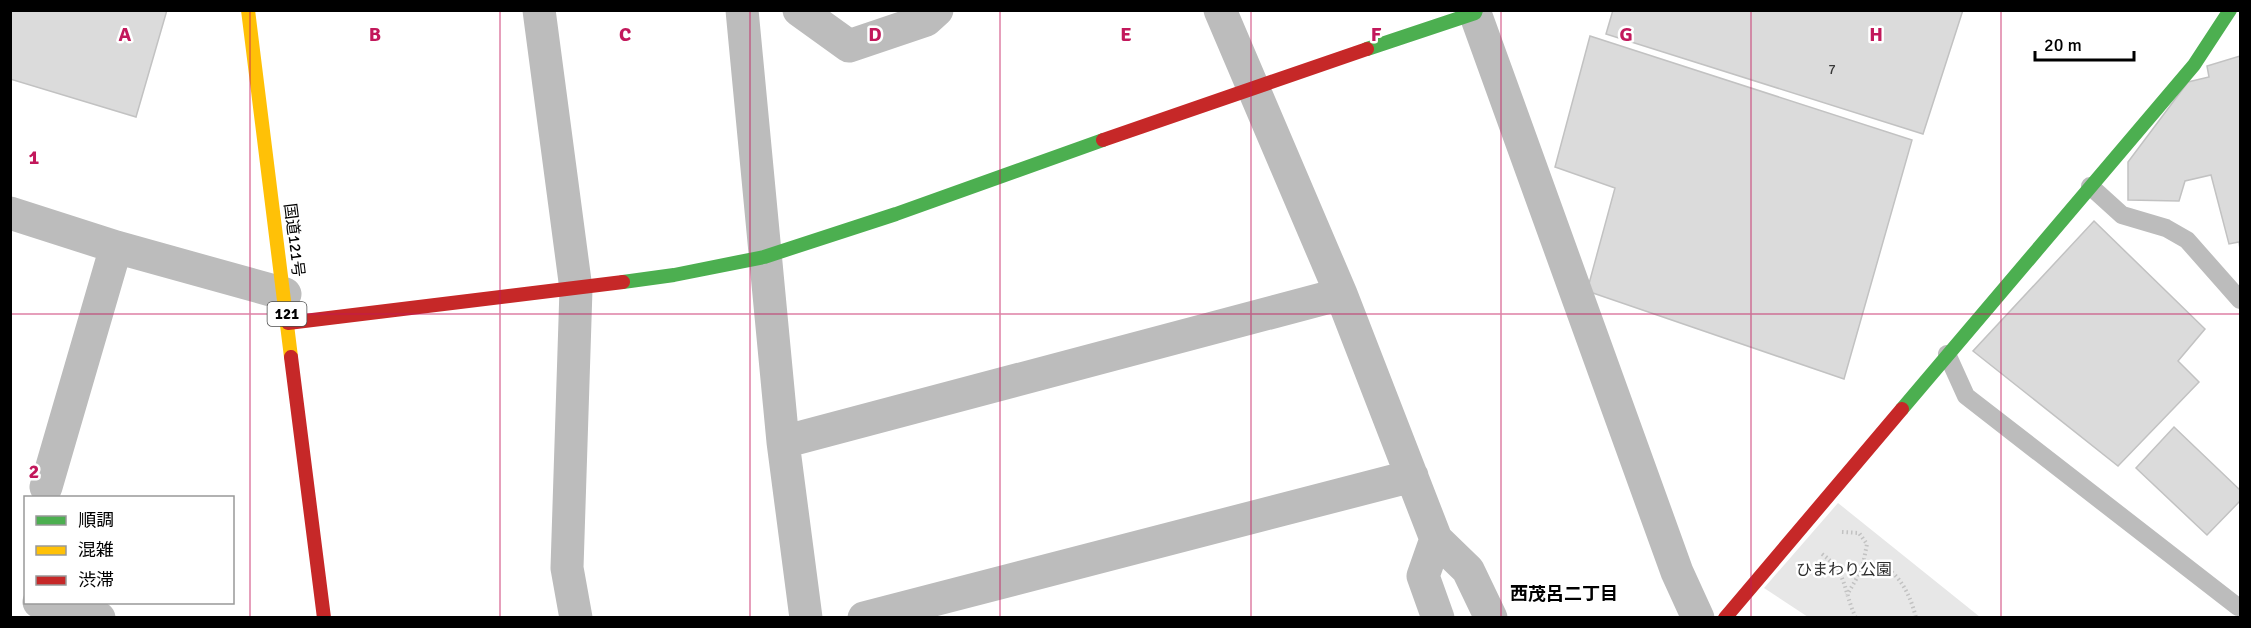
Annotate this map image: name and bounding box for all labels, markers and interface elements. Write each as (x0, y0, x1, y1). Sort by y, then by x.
text: A (119, 22, 132, 47)
text: B (369, 22, 381, 47)
text: C (619, 22, 631, 47)
text: D (868, 22, 882, 47)
text: E (1120, 22, 1132, 47)
text: F (1371, 22, 1382, 47)
text: G (1619, 22, 1633, 47)
text: H (1869, 22, 1883, 47)
scale bar (2035, 24, 2134, 62)
text: 20 m (2044, 34, 2082, 56)
house number: 7 (1828, 61, 1836, 78)
text: 1 (29, 145, 40, 170)
street label: 国道121号 (280, 202, 308, 278)
road number: 121 (268, 302, 306, 326)
text: 2 (29, 459, 39, 484)
legend (24, 496, 234, 604)
text: 順調 (78, 509, 114, 531)
text: 混雑 (78, 539, 114, 561)
park label: ひまわり公園 (1796, 560, 1892, 580)
text: 渋滞 (78, 569, 114, 591)
district label: 西茂呂二丁目 (1510, 583, 1618, 605)

